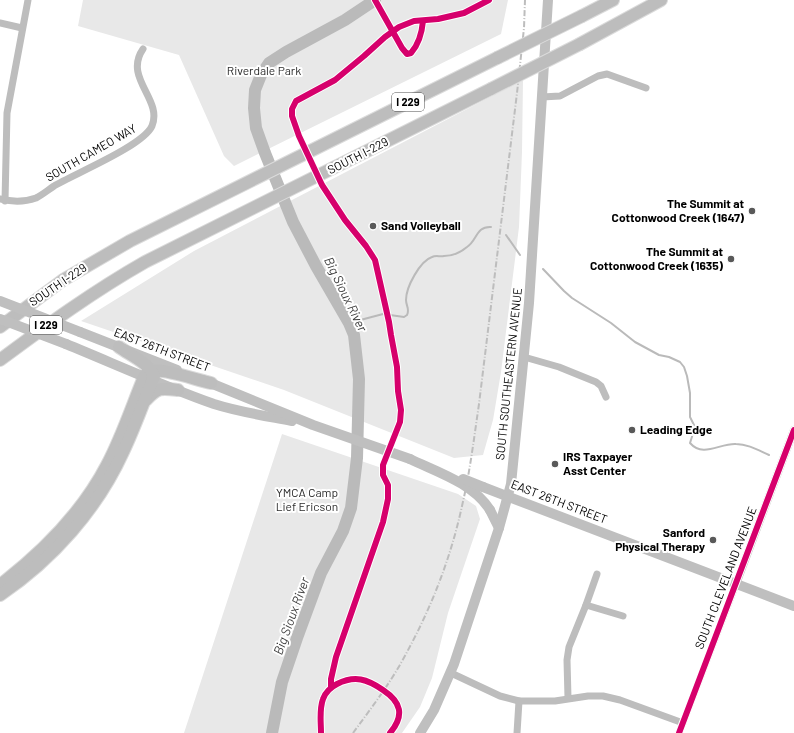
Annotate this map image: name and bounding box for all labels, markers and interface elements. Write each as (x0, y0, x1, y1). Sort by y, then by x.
park label: Riverdale Park (227, 63, 301, 77)
road number: I 229 (392, 93, 424, 111)
street label: SOUTH CAMEO WAY (43, 120, 138, 184)
street label: SOUTH I-229 (325, 134, 390, 176)
place label: The Summit at Cottonwood Creek (1647) (612, 196, 745, 224)
marker: The Summit at Cottonwood Creek (1647) (747, 206, 757, 216)
place label: Sand Volleyball (381, 218, 461, 232)
marker: Sand Volleyball (368, 221, 378, 231)
place label: The Summit at Cottonwood Creek (1635) (590, 244, 724, 272)
water label: Big Sioux River (321, 254, 371, 334)
marker: The Summit at Cottonwood Creek (1635) (726, 254, 736, 264)
street label: SOUTH I-229 (26, 260, 89, 309)
street label: SOUTH SOUTHEASTERN AVENUE (492, 287, 524, 461)
road number: I 229 (30, 316, 62, 334)
street label: EAST 26TH STREET (112, 324, 213, 374)
place label: Leading Edge (640, 422, 713, 436)
marker: Leading Edge (627, 425, 637, 435)
place label: IRS Taxpayer Asst Center (563, 449, 633, 477)
marker: IRS Taxpayer Asst Center (550, 459, 560, 469)
street label: EAST 26TH STREET (509, 476, 610, 526)
park label: YMCA Camp Lief Ericson (276, 485, 338, 513)
street label: SOUTH CLEVELAND AVENUE (691, 504, 759, 651)
place label: Sanford Physical Therapy (615, 525, 705, 553)
marker: Sanford Physical Therapy (708, 535, 718, 545)
water label: Big Sioux River (270, 575, 313, 657)

